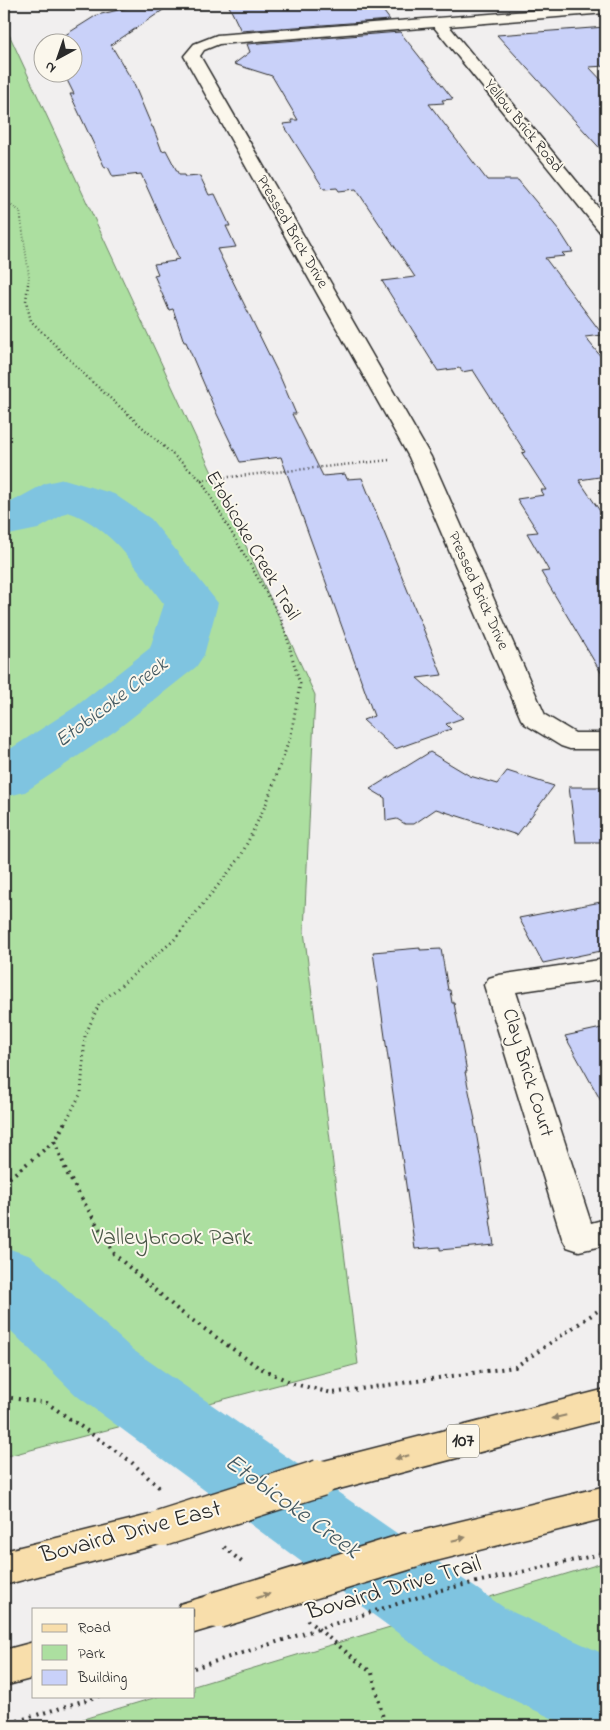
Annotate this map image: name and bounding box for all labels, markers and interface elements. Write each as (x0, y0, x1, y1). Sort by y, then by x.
north arrow (32, 32, 82, 82)
text: N (40, 56, 61, 78)
street label: Yellow Brick Road (478, 74, 568, 178)
street label: Pressed Brick Drive (250, 171, 335, 294)
street label: Etobicoke Creek Trail (197, 466, 307, 626)
street label: Pressed Brick Drive (441, 528, 515, 655)
water label: Etobicoke Creek (49, 650, 175, 755)
street label: Clay Brick Court (494, 1005, 560, 1141)
park label: Valleybrook Park (91, 1221, 253, 1257)
one-way arrow (552, 1413, 567, 1421)
road number: 107 (447, 1424, 479, 1458)
water label: Etobicoke Creek (217, 1445, 368, 1569)
one-way arrow (394, 1453, 409, 1461)
street label: Bovaird Drive East (36, 1492, 225, 1574)
one-way arrow (451, 1534, 466, 1542)
street label: Bovaird Drive Trail (301, 1547, 486, 1631)
one-way arrow (256, 1591, 271, 1599)
legend (32, 1608, 195, 1698)
text: Road (78, 1617, 111, 1639)
text: Park (78, 1643, 106, 1665)
text: Building (77, 1667, 127, 1690)

